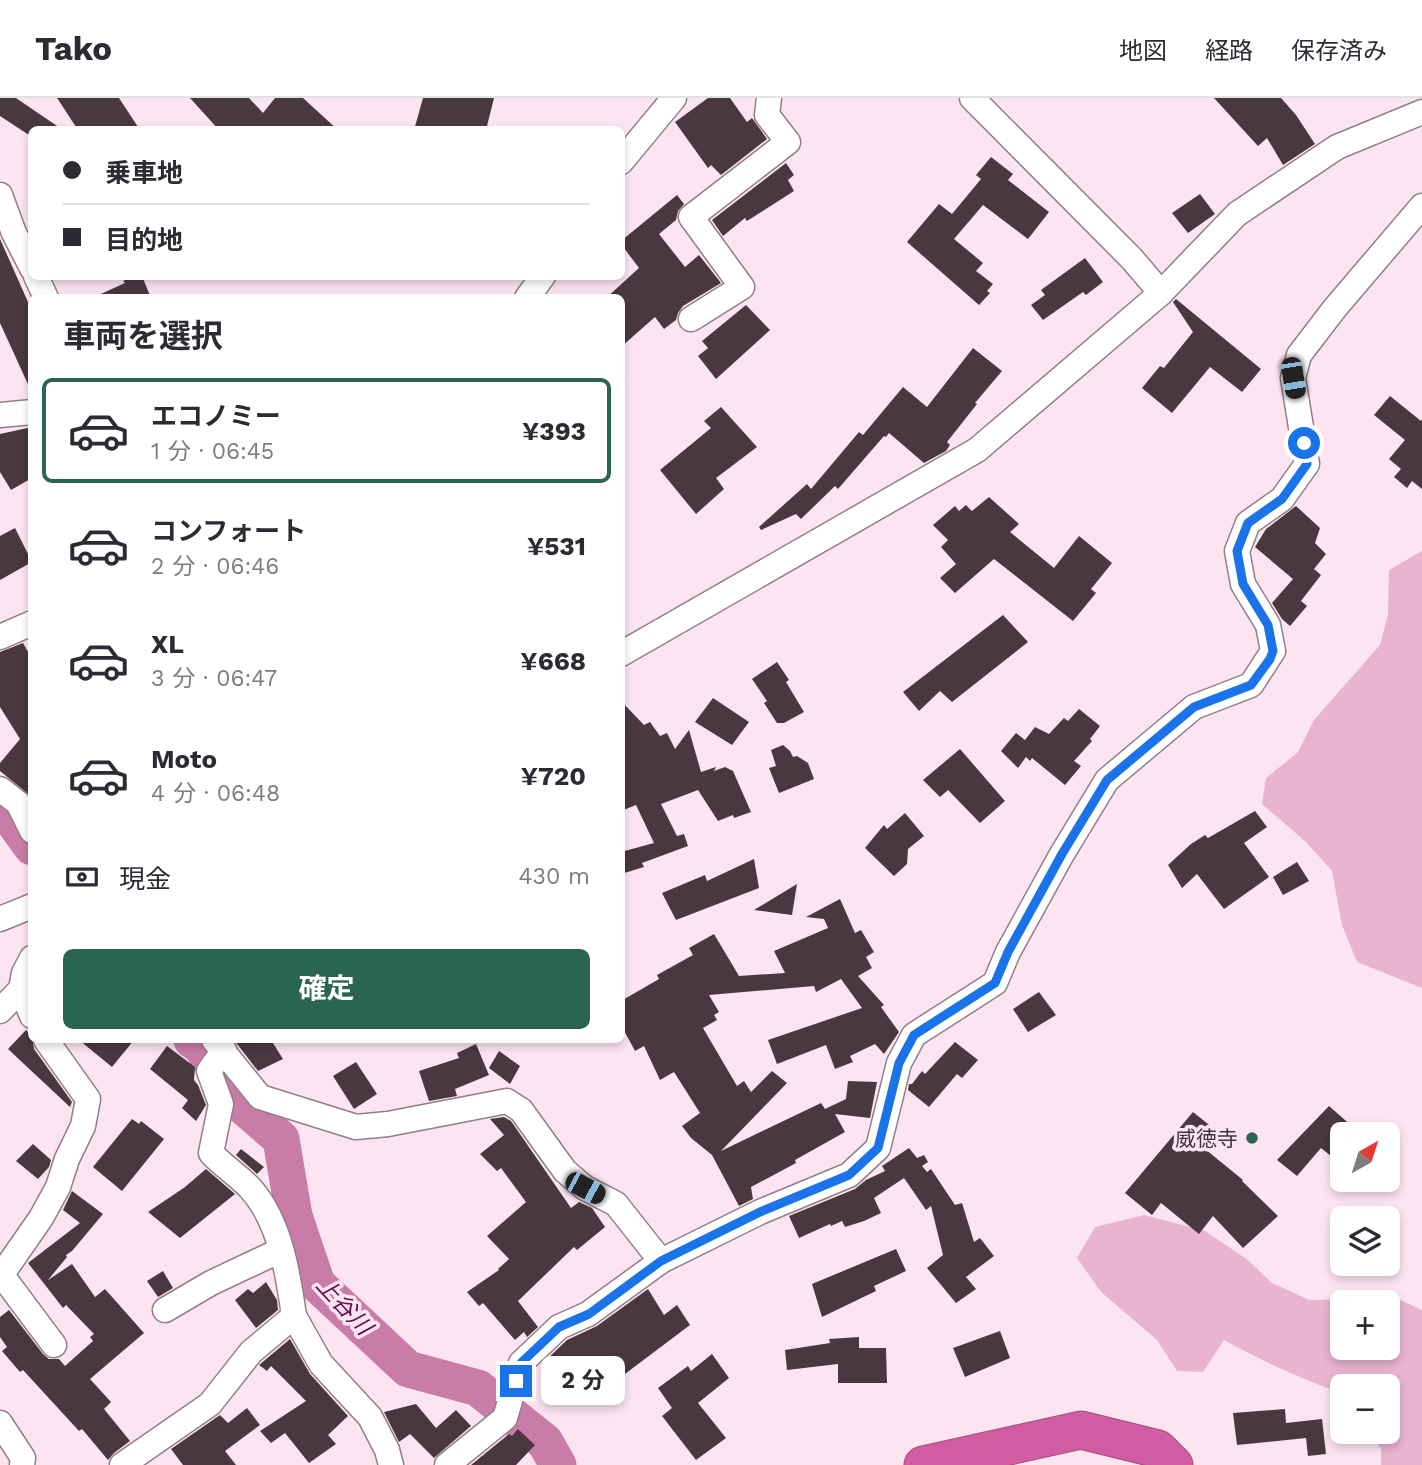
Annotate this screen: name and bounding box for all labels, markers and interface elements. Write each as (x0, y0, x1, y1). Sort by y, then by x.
text: Tako (35, 29, 112, 68)
text: 地図 (1119, 37, 1167, 65)
text: 経路 (1205, 37, 1253, 65)
text: 保存済み (1291, 37, 1387, 65)
text: 乗車地 (105, 158, 183, 188)
text: 目的地 (105, 225, 183, 255)
text: 車両を選択 (63, 317, 223, 355)
car (1280, 356, 1307, 400)
icon: car (67, 399, 130, 462)
text: エコノミー (151, 401, 281, 431)
text: ¥393 (522, 416, 586, 446)
route start (1288, 427, 1320, 459)
text: 1 分 · 06:45 (151, 438, 274, 465)
icon: car (67, 514, 130, 577)
text: コンフォート (151, 516, 306, 546)
text: ¥531 (527, 531, 586, 561)
text: 2 分 · 06:46 (151, 553, 279, 580)
icon: car (67, 629, 130, 692)
text: XL (151, 629, 184, 659)
text: ¥668 (520, 646, 586, 676)
text: 3 分 · 06:47 (151, 665, 277, 692)
icon: car (67, 744, 130, 807)
text: Moto (151, 744, 217, 774)
text: ¥720 (521, 761, 586, 791)
text: 4 分 · 06:48 (151, 780, 280, 807)
icon: cash (63, 858, 101, 896)
text: 430 m (518, 863, 590, 890)
text: 現金 (119, 864, 171, 894)
button: 確定 (63, 949, 590, 1029)
north arrow (1330, 1122, 1400, 1192)
map controls (1330, 1122, 1400, 1444)
place label: 威徳寺 (1175, 1126, 1238, 1151)
marker: 威徳寺 (1244, 1130, 1260, 1146)
car (562, 1169, 609, 1207)
button: layers (1330, 1206, 1400, 1276)
water label: 上谷川 (311, 1272, 379, 1343)
button: + (1330, 1290, 1400, 1360)
callout: 2 分 (540, 1356, 624, 1406)
route end (500, 1365, 532, 1397)
text: 2 分 (561, 1367, 605, 1394)
button: − (1330, 1374, 1400, 1444)

